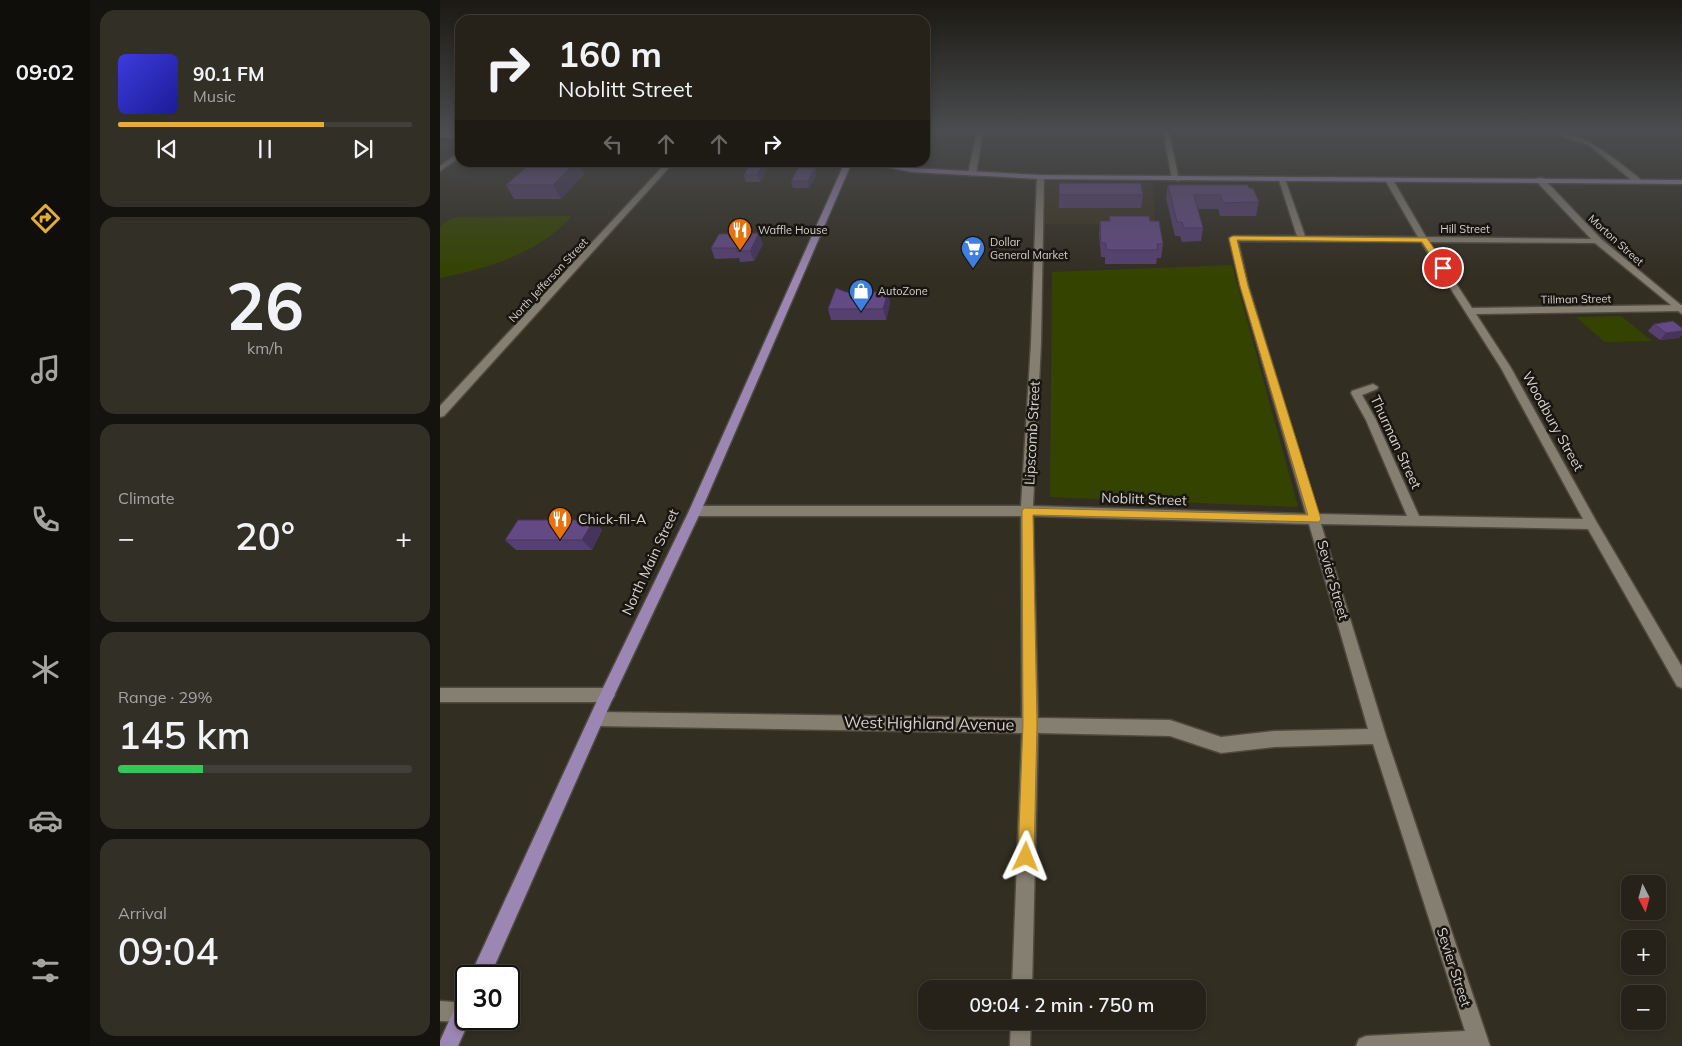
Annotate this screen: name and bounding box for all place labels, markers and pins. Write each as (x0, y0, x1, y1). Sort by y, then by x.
restaurant icon: Waffle House (727, 217, 753, 251)
place label: Waffle House (758, 223, 827, 237)
supermarket icon: Dollar General Market (960, 235, 986, 269)
place label: Dollar General Market (990, 235, 1068, 262)
pin (1422, 247, 1464, 289)
shop icon: AutoZone (848, 278, 874, 312)
place label: AutoZone (878, 284, 928, 298)
restaurant icon: Chick-fil-A (547, 506, 573, 540)
place label: Chick-fil-A (578, 510, 647, 528)

